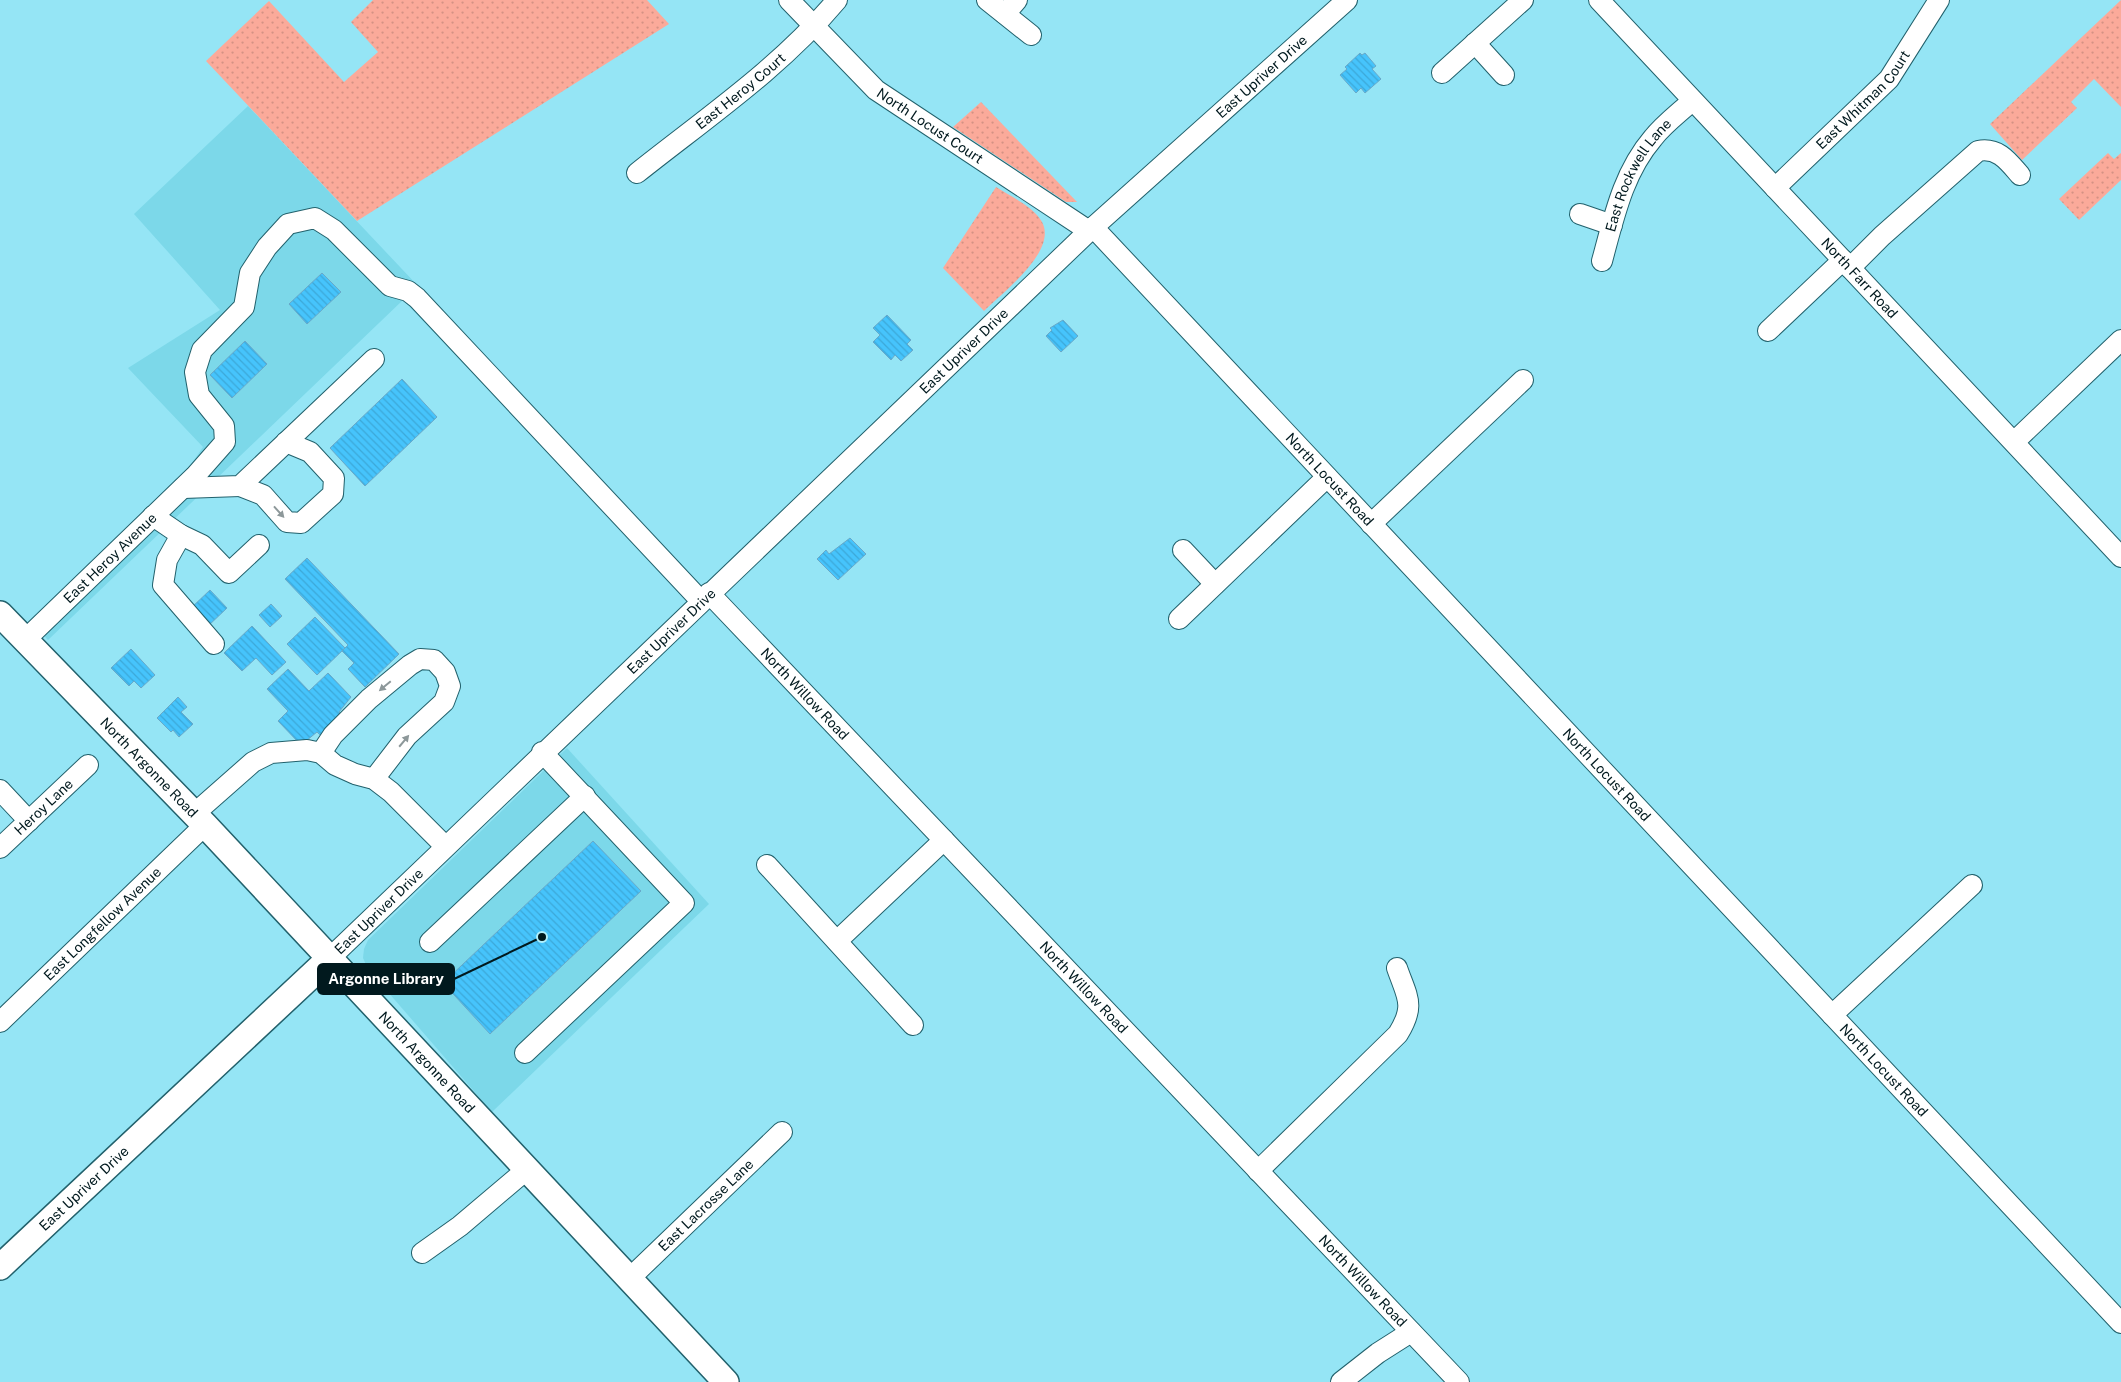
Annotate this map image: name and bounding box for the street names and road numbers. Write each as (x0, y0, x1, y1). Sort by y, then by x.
street label: East Upriver Drive (1213, 32, 1310, 121)
street label: East Whitman Court (1813, 47, 1913, 152)
street label: East Heroy Court (692, 50, 789, 132)
street label: North Locust Court (874, 85, 986, 167)
street label: East Rockwell Lane (1602, 115, 1674, 234)
street label: North Farr Road (1818, 235, 1901, 321)
street label: East Upriver Drive (916, 305, 1011, 397)
street label: North Locust Road (1282, 430, 1377, 529)
street label: East Heroy Avenue (60, 510, 160, 606)
street label: East Upriver Drive (624, 585, 719, 677)
street label: North Willow Road (757, 645, 852, 743)
street label: North Argonne Road (97, 714, 201, 821)
street label: North Locust Road (1560, 725, 1654, 824)
street label: Heroy Lane (11, 775, 76, 838)
street label: East Longfellow Avenue (40, 864, 164, 984)
street label: East Upriver Drive (331, 865, 426, 957)
street label: North Willow Road (1037, 938, 1131, 1036)
street label: North Argonne Road (376, 1008, 478, 1116)
street label: North Locust Road (1837, 1021, 1931, 1120)
street label: East Upriver Drive (36, 1143, 132, 1234)
street label: East Lacrosse Lane (655, 1156, 757, 1254)
street label: North Willow Road (1316, 1232, 1410, 1330)

